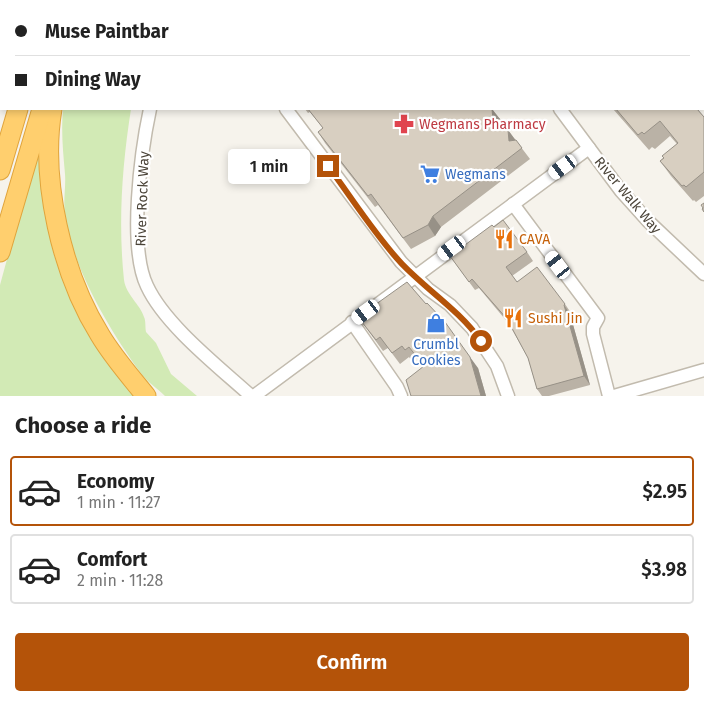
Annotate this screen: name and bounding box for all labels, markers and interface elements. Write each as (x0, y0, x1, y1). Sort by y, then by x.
text: Muse Paintbar (45, 20, 169, 43)
text: Dining Way (45, 68, 140, 91)
pharmacy icon: Wegmans Pharmacy (393, 113, 415, 135)
place label: Wegmans Pharmacy (419, 116, 546, 133)
callout: 1 min (228, 148, 310, 184)
street label: River Rock Way (132, 151, 153, 247)
car (546, 152, 579, 182)
street label: River Walk Way (591, 153, 665, 237)
route end (317, 155, 339, 177)
text: 1 min (250, 157, 288, 176)
supermarket icon: Wegmans (419, 163, 441, 185)
place label: Wegmans (445, 166, 506, 183)
restaurant icon: CAVA (493, 228, 515, 250)
place label: CAVA (519, 231, 550, 248)
car (435, 233, 468, 263)
car (542, 249, 573, 281)
car (349, 297, 382, 327)
restaurant icon: Sushi Jin (502, 307, 524, 329)
place label: Sushi Jin (528, 310, 583, 327)
shop icon: Crumbl Cookies (425, 312, 447, 334)
route start (470, 330, 492, 352)
place label: Crumbl Cookies (411, 336, 461, 369)
text: Choose a ride (15, 412, 151, 439)
icon: car (17, 469, 62, 514)
text: Economy (77, 470, 154, 493)
text: $2.95 (642, 480, 687, 503)
text: 1 min · 11:27 (77, 493, 160, 512)
icon: car (17, 547, 62, 592)
text: Comfort (77, 548, 147, 571)
text: $3.98 (641, 558, 687, 581)
text: 2 min · 11:28 (77, 571, 163, 590)
button: Confirm (15, 633, 689, 691)

